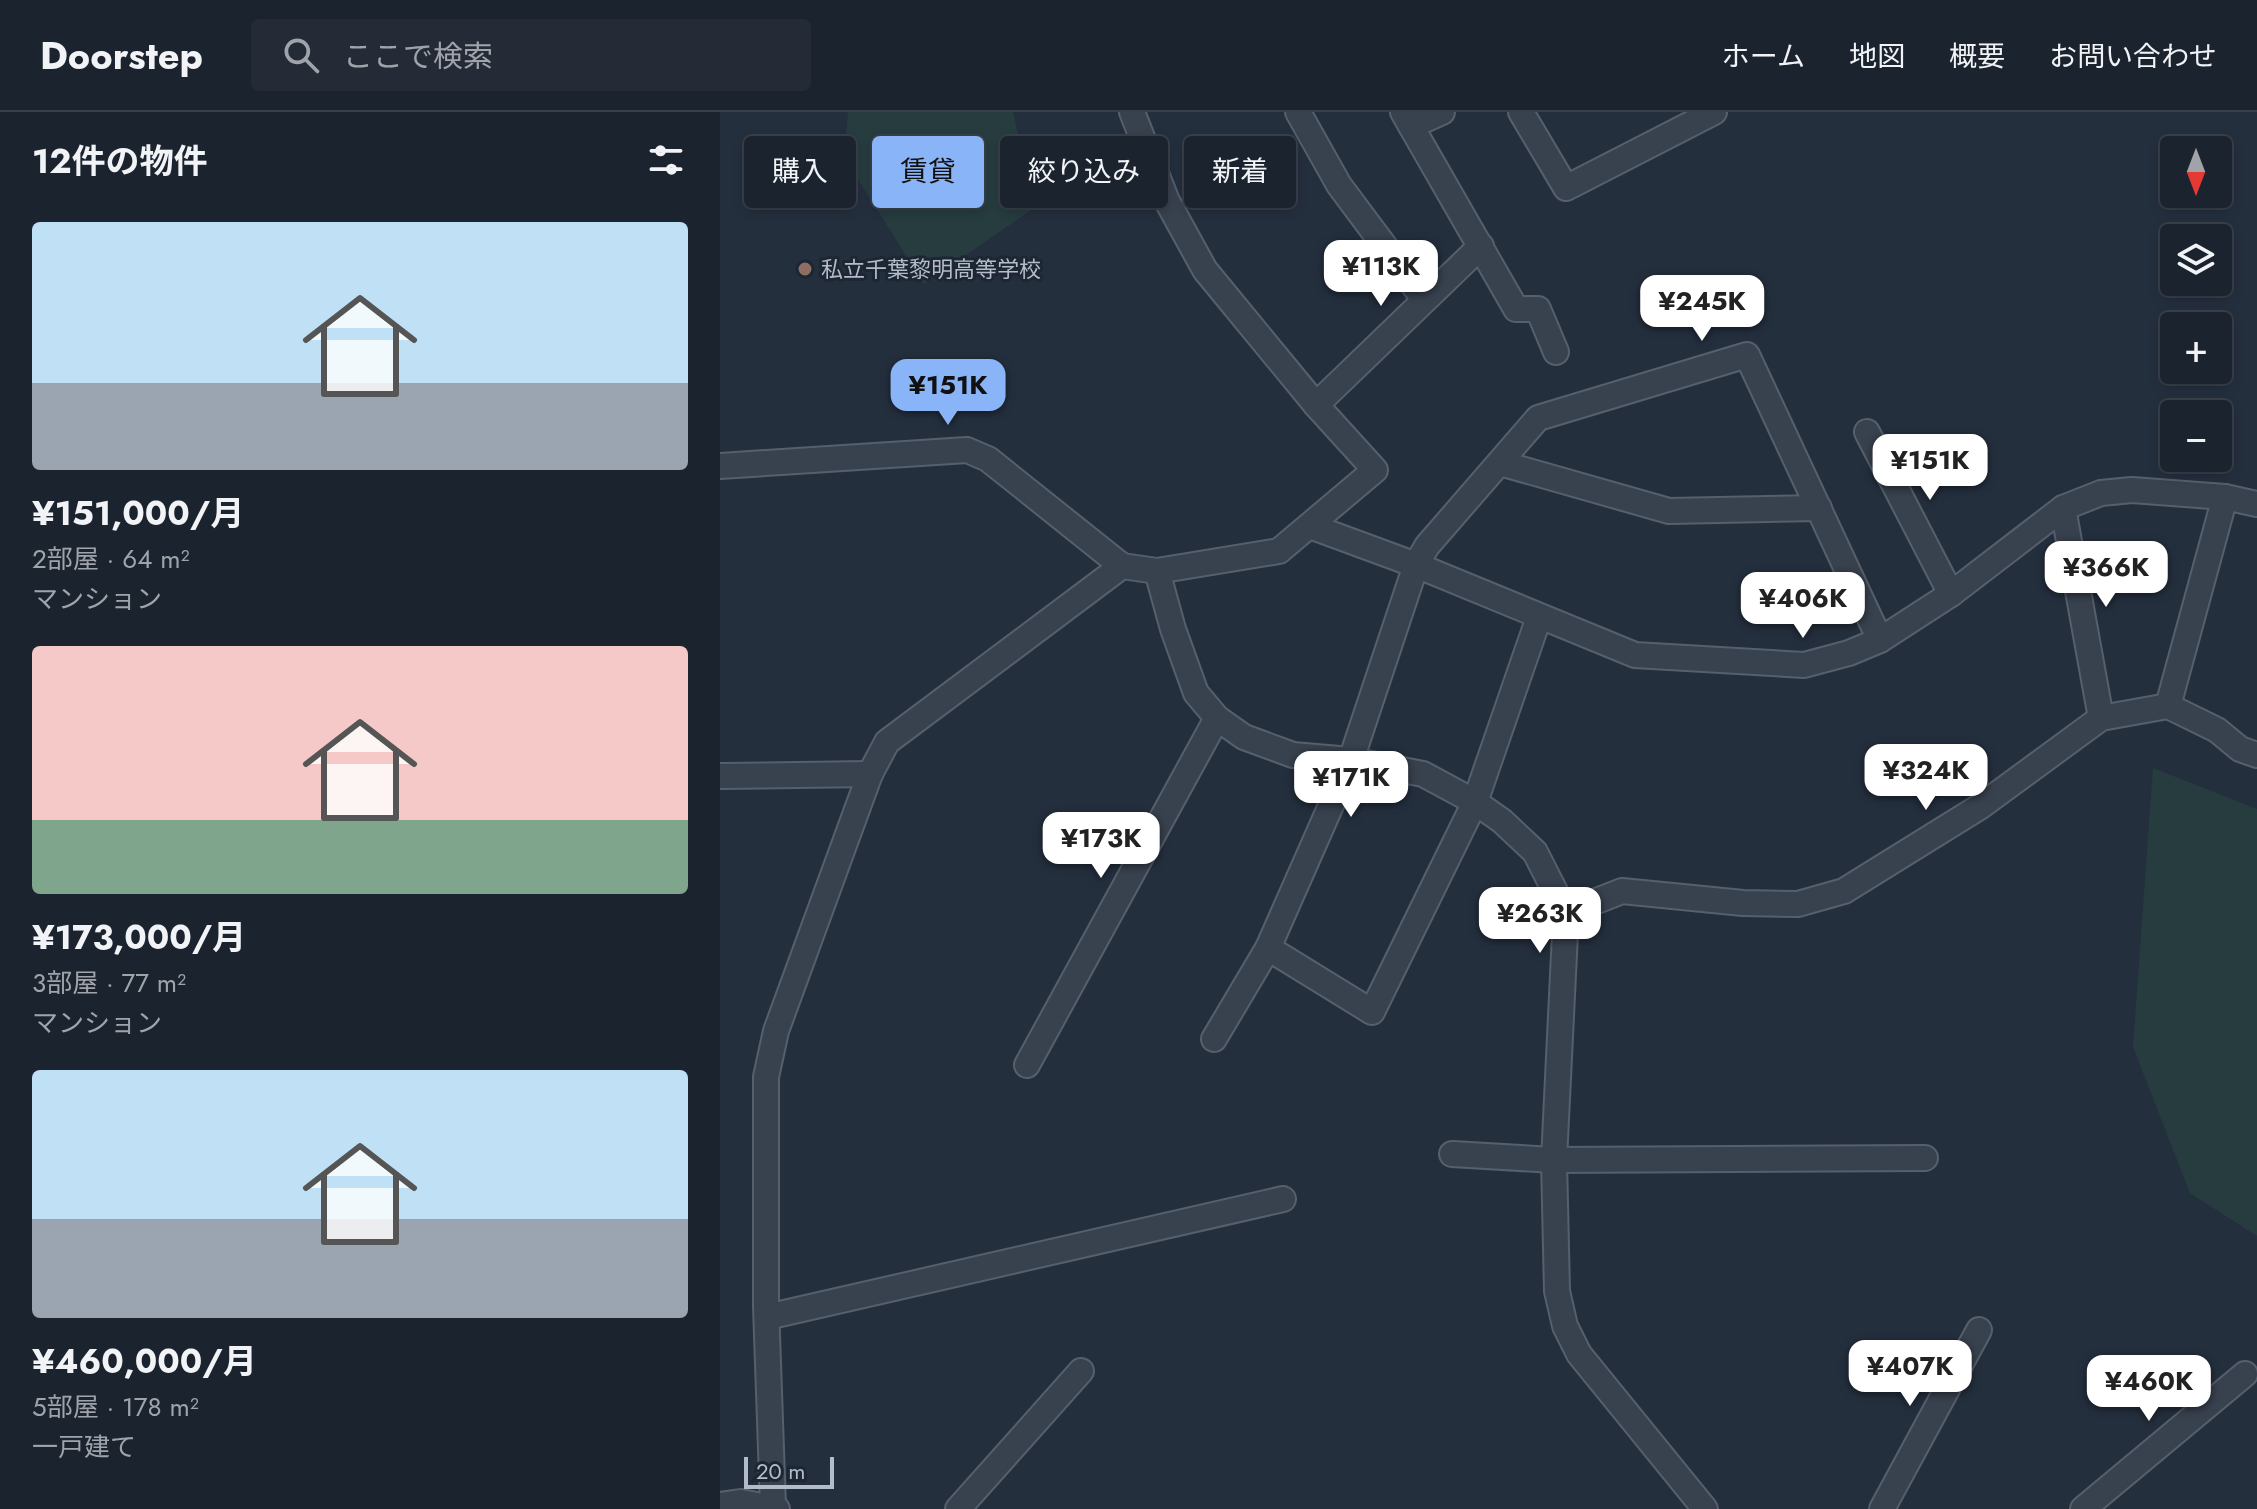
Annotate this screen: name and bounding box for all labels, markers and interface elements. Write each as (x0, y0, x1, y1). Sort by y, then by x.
search box (251, 19, 811, 91)
text: Doorstep (40, 28, 203, 83)
icon: search (279, 33, 323, 77)
text: ここで検索 (343, 35, 493, 78)
text: ホーム (1722, 36, 1805, 77)
text: 地図 (1849, 36, 1905, 77)
text: 概要 (1949, 36, 2005, 77)
text: お問い合わせ (2049, 36, 2217, 77)
chip: 購入 (744, 136, 856, 208)
chip: 賃貸 (872, 136, 984, 208)
chip: 絞り込み (1000, 136, 1168, 208)
chip: 新着 (1184, 136, 1296, 208)
north arrow (2160, 136, 2232, 208)
map controls (2160, 136, 2232, 472)
text: 12件の物件 (32, 137, 208, 186)
icon: filters (644, 138, 688, 182)
button: layers (2160, 224, 2232, 296)
pin: ¥113K (1325, 240, 1437, 308)
text: ¥113K (1342, 247, 1420, 285)
place label: 私立千葉黎明高等学校 (821, 253, 1041, 285)
marker: 私立千葉黎明高等学校 (796, 260, 814, 278)
icon: home (288, 274, 432, 418)
pin: ¥245K (1646, 275, 1758, 343)
text: ¥245K (1658, 282, 1746, 320)
button: + (2160, 312, 2232, 384)
pin: ¥151K (892, 359, 1004, 427)
text: ¥151K (909, 366, 987, 404)
button: − (2160, 400, 2232, 472)
pin: ¥151K (1874, 434, 1986, 502)
text: ¥151K (1891, 441, 1969, 479)
text: ¥151,000/月 (32, 489, 245, 538)
text: 2部屋 · 64 m² (32, 540, 189, 578)
pin: ¥366K (2050, 541, 2162, 609)
text: ¥366K (2063, 548, 2149, 586)
pin: ¥406K (1747, 572, 1859, 640)
text: ¥406K (1759, 579, 1847, 617)
text: マンション (32, 580, 162, 618)
icon: home (288, 698, 432, 842)
pin: ¥324K (1870, 744, 1982, 812)
pin: ¥171K (1295, 751, 1407, 819)
text: ¥324K (1883, 751, 1969, 789)
text: ¥171K (1312, 758, 1390, 796)
pin: ¥173K (1045, 812, 1157, 880)
text: ¥173K (1061, 819, 1141, 857)
pin: ¥263K (1484, 887, 1596, 955)
text: ¥263K (1497, 894, 1583, 932)
text: ¥173,000/月 (32, 913, 246, 962)
text: 3部屋 · 77 m² (32, 964, 186, 1002)
text: マンション (32, 1004, 162, 1042)
icon: home (288, 1122, 432, 1266)
text: ¥460,000/月 (32, 1337, 257, 1386)
pin: ¥407K (1854, 1340, 1966, 1408)
text: ¥407K (1867, 1347, 1953, 1385)
pin: ¥460K (2093, 1355, 2205, 1423)
text: ¥460K (2105, 1362, 2193, 1400)
text: 5部屋 · 178 m² (32, 1388, 199, 1426)
text: 一戸建て (32, 1428, 136, 1466)
scale bar (744, 1453, 834, 1489)
text: 20 m (756, 1455, 805, 1487)

